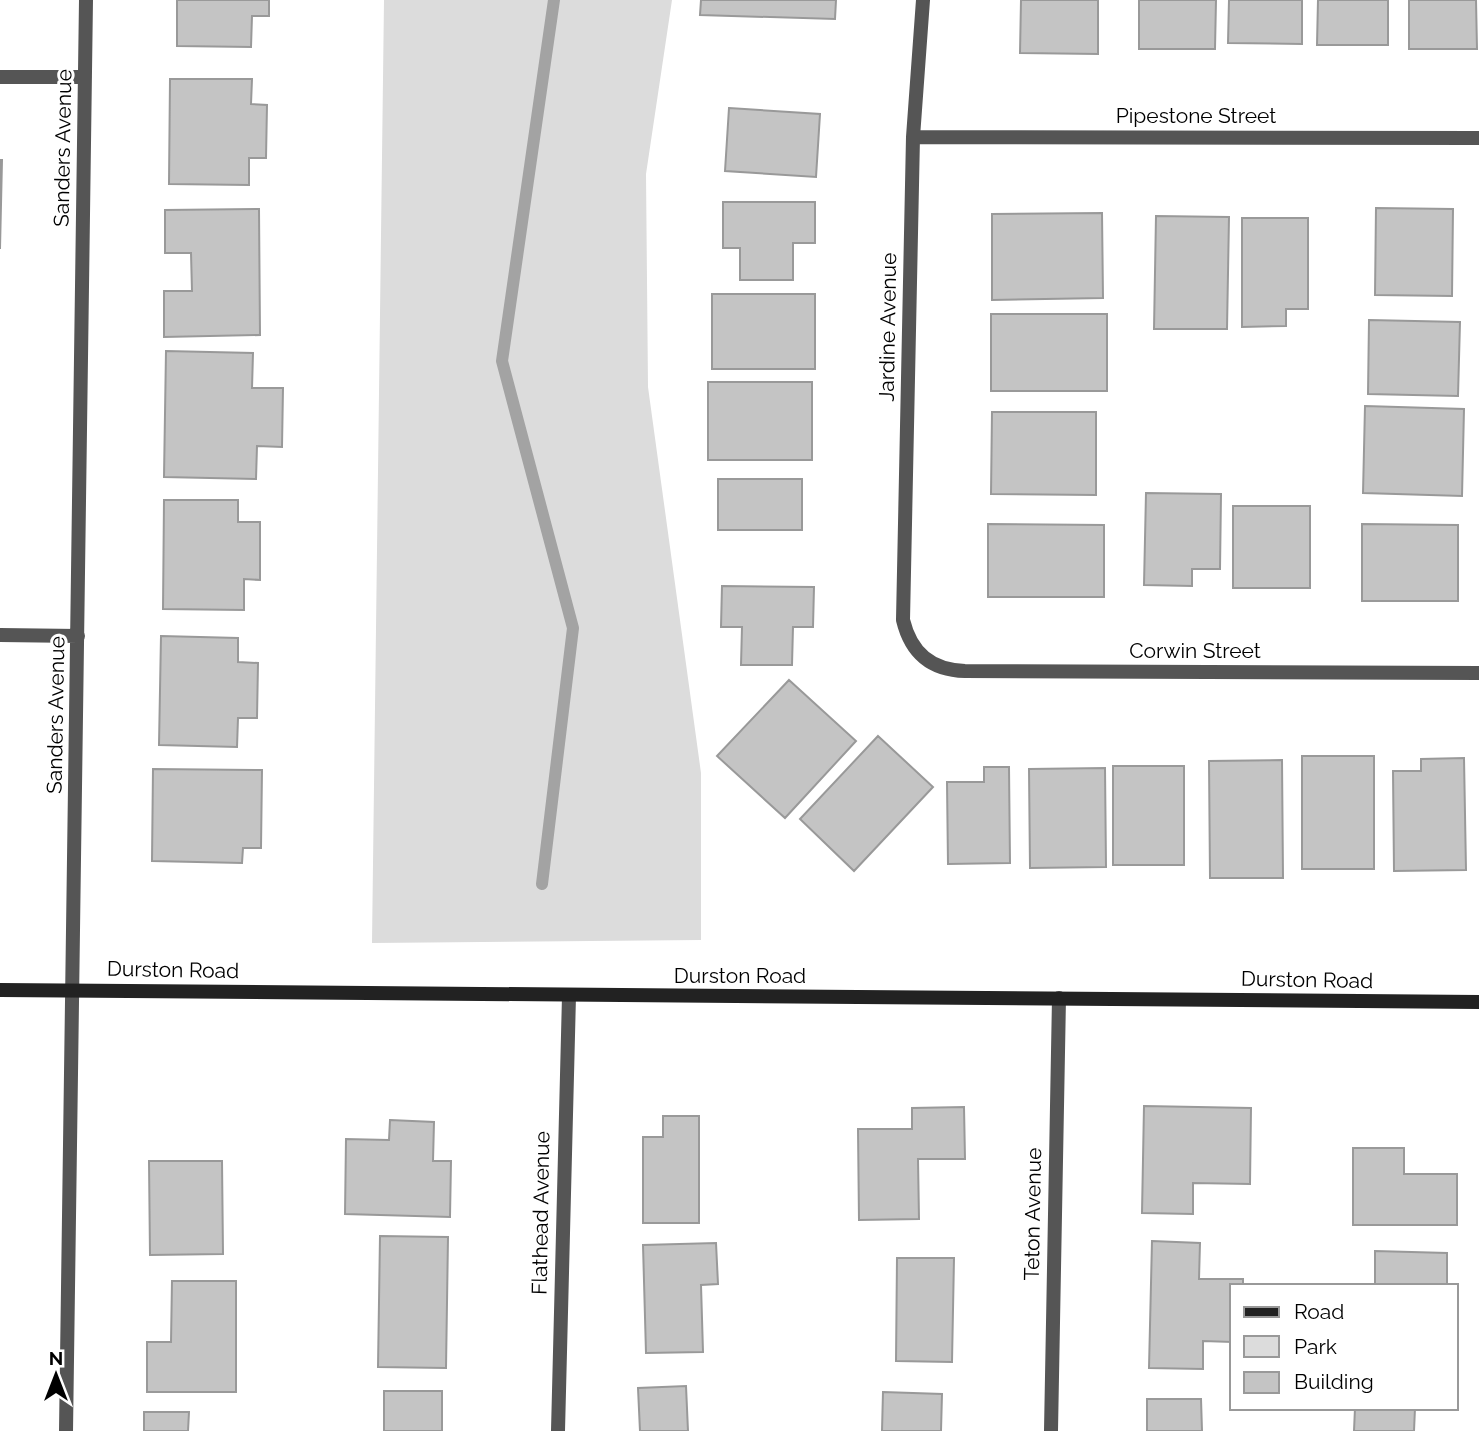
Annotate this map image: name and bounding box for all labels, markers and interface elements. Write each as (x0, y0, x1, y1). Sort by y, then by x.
street label: Sanders Avenue (49, 69, 76, 227)
street label: Pipestone Street (1116, 103, 1276, 128)
street label: Jardine Avenue (874, 252, 901, 402)
street label: Sanders Avenue (42, 636, 69, 794)
street label: Corwin Street (1129, 638, 1261, 663)
street label: Durston Road (107, 956, 239, 983)
street label: Durston Road (674, 963, 806, 988)
street label: Durston Road (1241, 966, 1373, 993)
street label: Flathead Avenue (527, 1131, 554, 1295)
street label: Teton Avenue (1019, 1147, 1046, 1281)
legend (1230, 1284, 1458, 1410)
text: Road (1294, 1299, 1344, 1324)
text: Park (1294, 1334, 1337, 1359)
north arrow (21, 1340, 91, 1410)
text: N (49, 1347, 63, 1369)
text: Building (1294, 1369, 1374, 1394)

